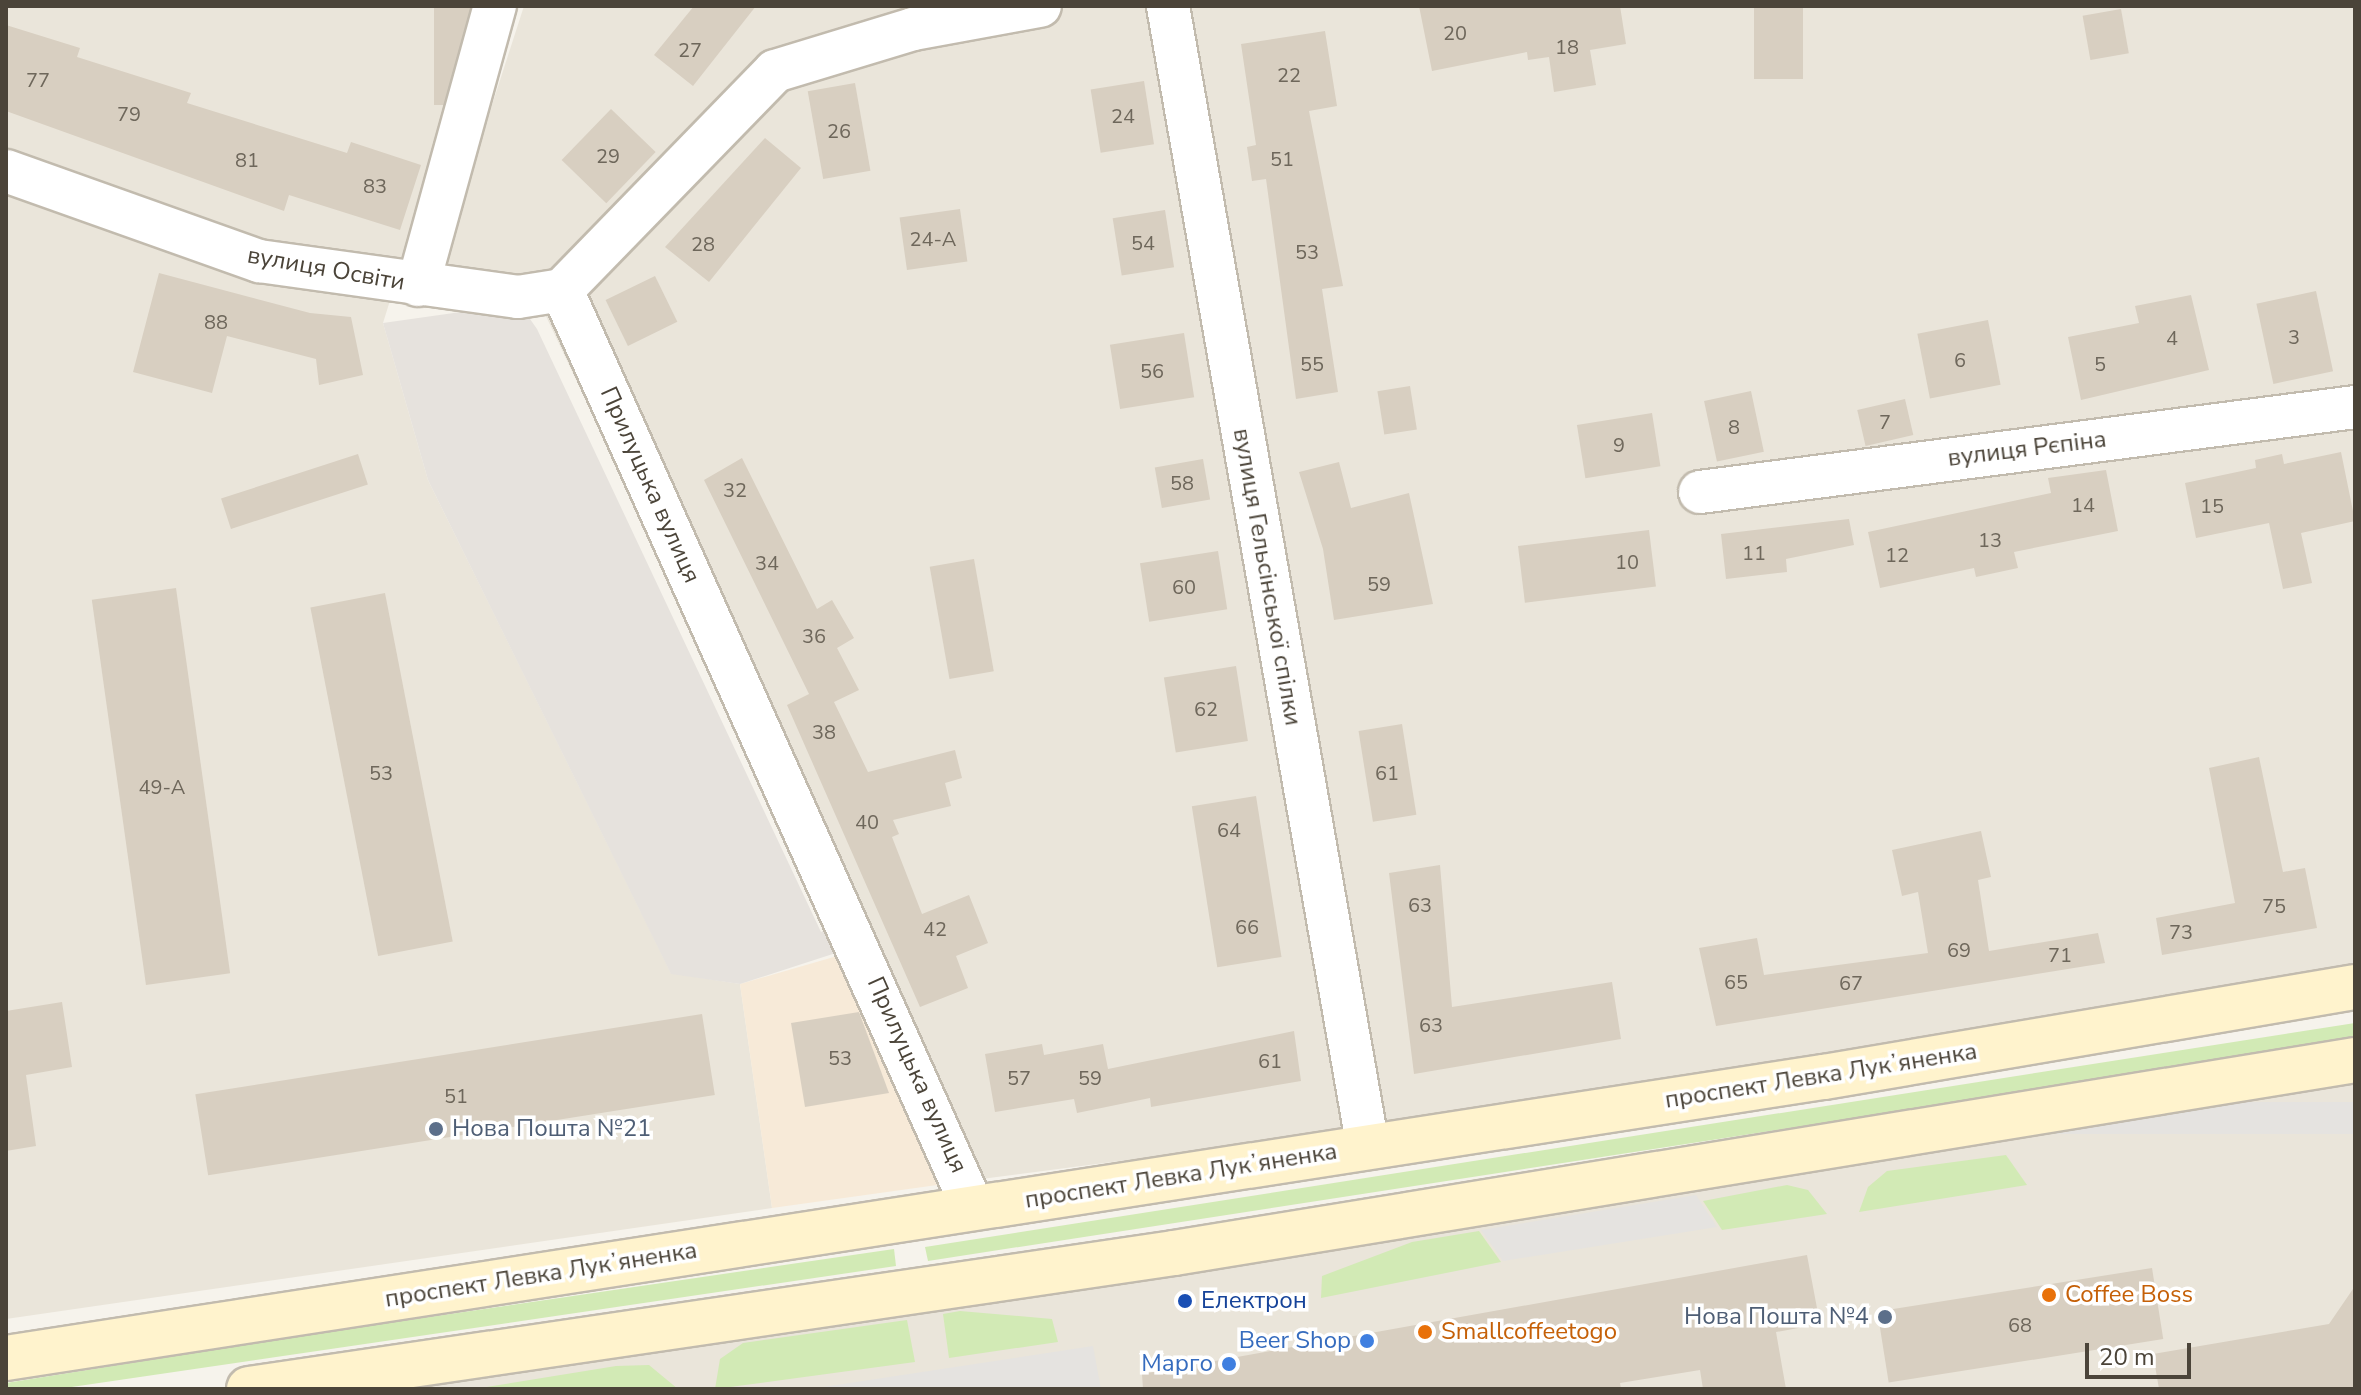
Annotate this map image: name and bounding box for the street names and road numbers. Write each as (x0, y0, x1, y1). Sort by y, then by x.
street label: вулиця Освіти (245, 241, 407, 297)
street label: Прилуцька вулиця (594, 382, 706, 588)
street label: вулиця Рєпіна (1946, 425, 2108, 473)
street label: вулиця Гельсінської спілки (1227, 426, 1307, 728)
street label: Прилуцька вулиця (861, 972, 973, 1178)
street label: проспект Левка Лукʼяненка (1663, 1037, 1979, 1115)
street label: проспект Левка Лукʼяненка (1023, 1137, 1339, 1215)
street label: проспект Левка Лукʼяненка (383, 1236, 699, 1314)

